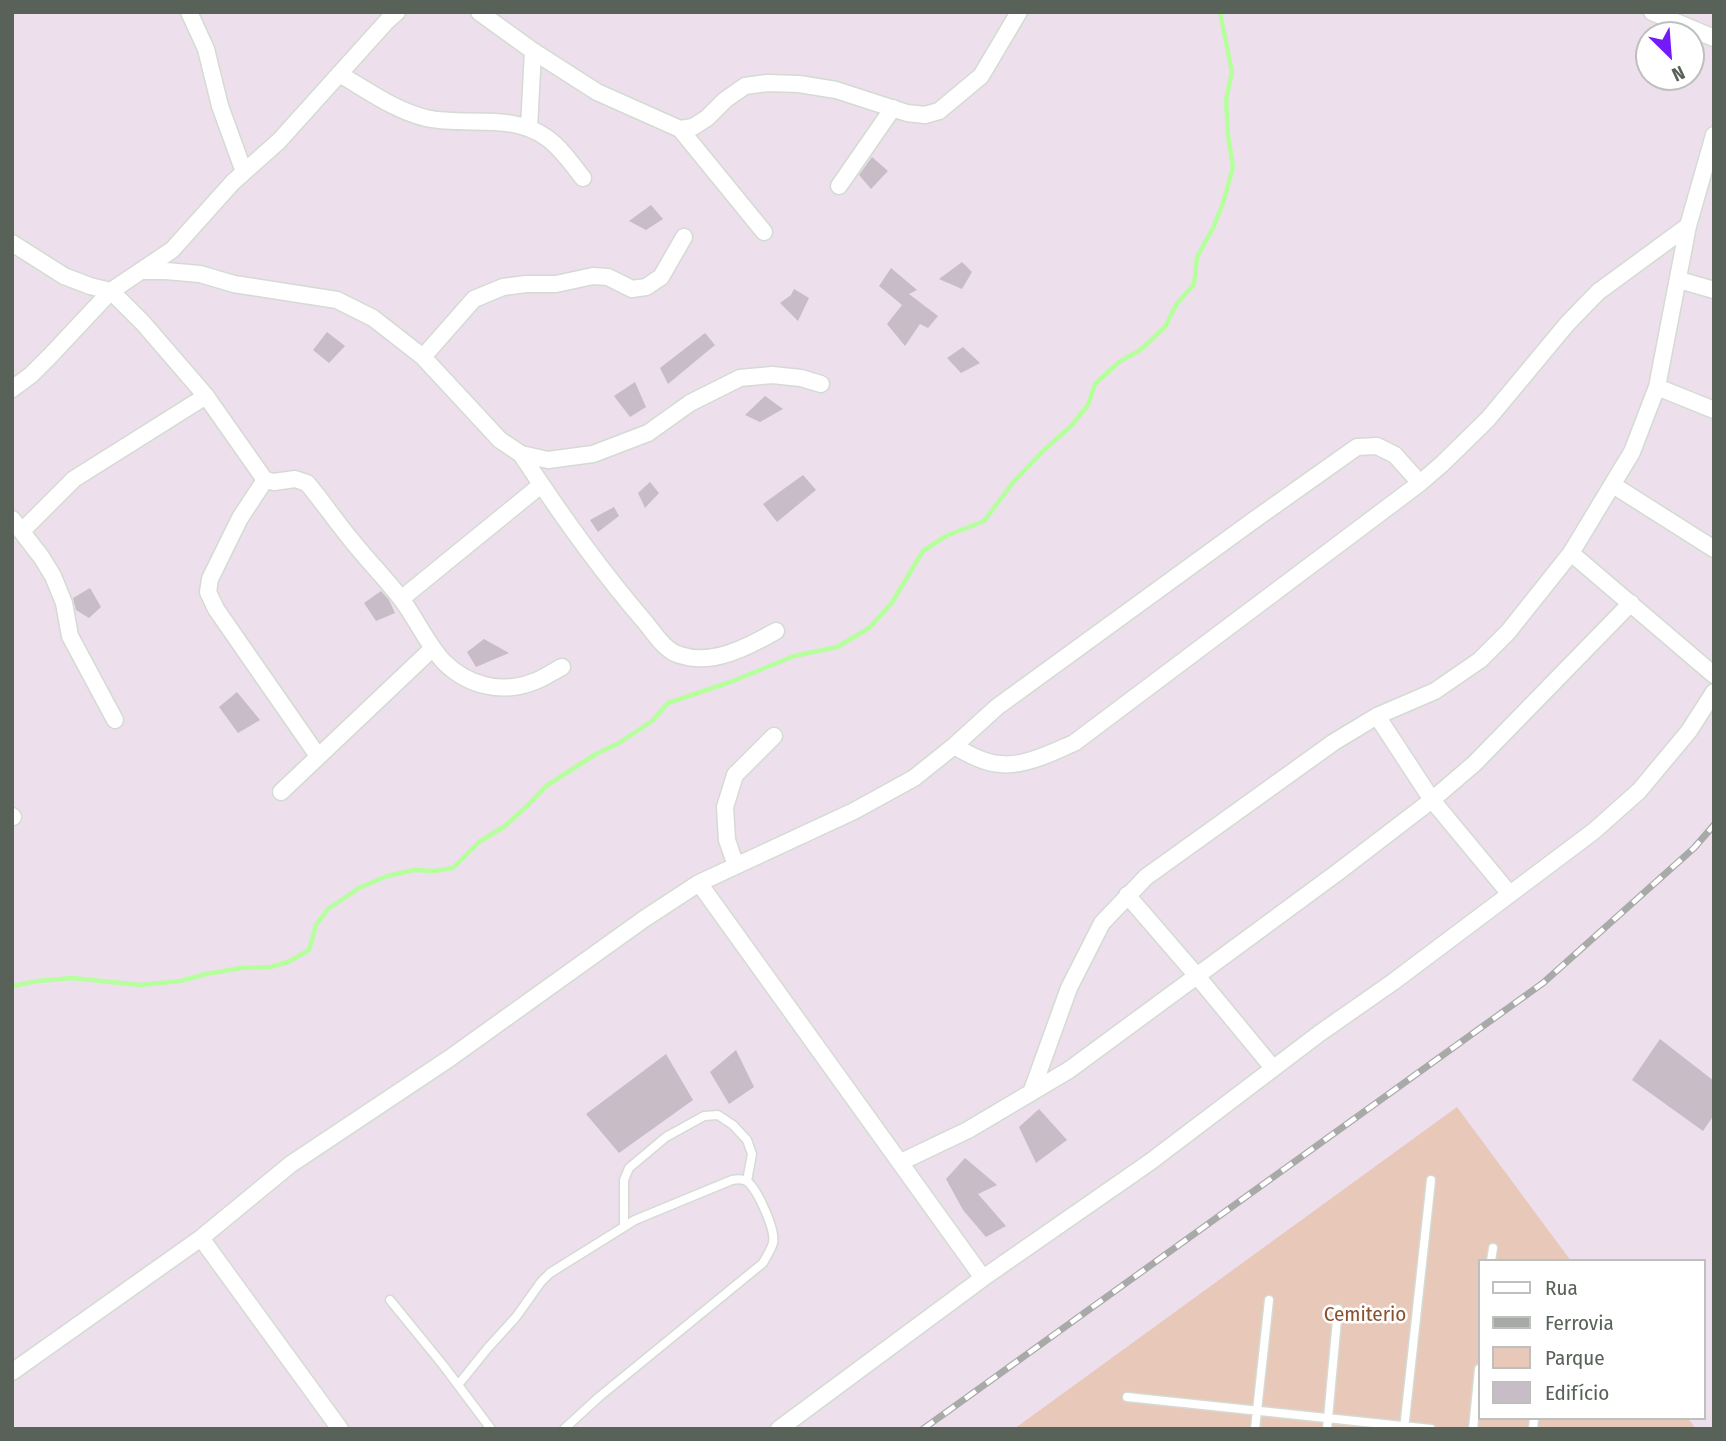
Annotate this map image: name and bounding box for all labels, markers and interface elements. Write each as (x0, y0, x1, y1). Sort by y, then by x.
north arrow (1635, 21, 1705, 91)
text: N (1668, 61, 1688, 86)
legend (1478, 1259, 1705, 1420)
text: Rua (1545, 1275, 1578, 1301)
park label: Cemiterio (1324, 1302, 1406, 1328)
text: Ferrovia (1545, 1310, 1614, 1336)
text: Parque (1545, 1345, 1605, 1371)
text: Edifício (1545, 1380, 1609, 1406)

